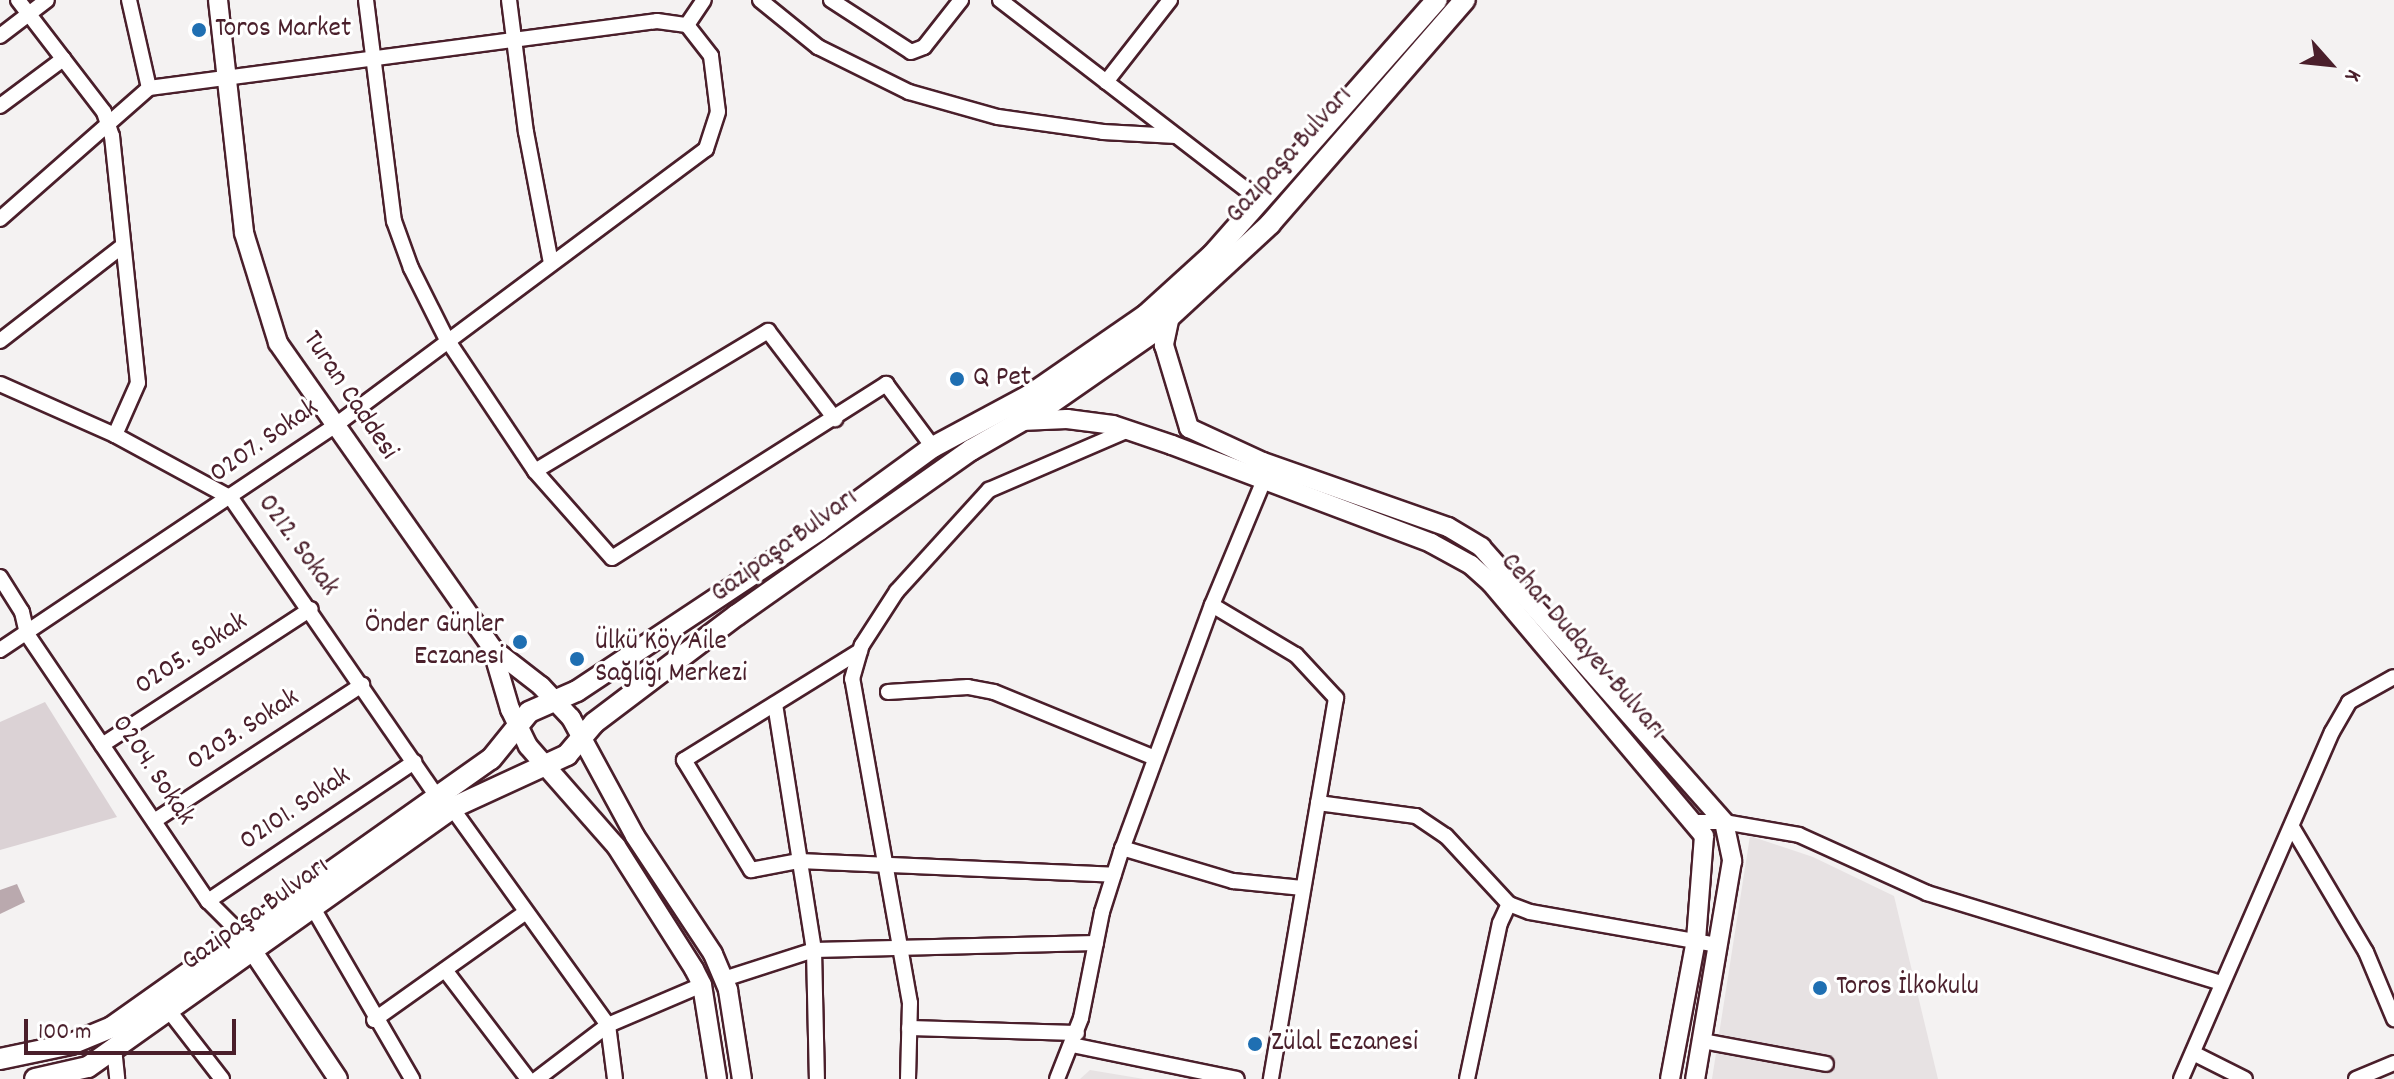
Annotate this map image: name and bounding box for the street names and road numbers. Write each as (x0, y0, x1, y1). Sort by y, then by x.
street label: Gazipaşa Bulvarı (1220, 80, 1360, 232)
street label: Turan Caddesi (294, 325, 404, 467)
street label: 0207. Sokak (204, 392, 326, 492)
street label: Gazipaşa Bulvarı (705, 483, 865, 611)
street label: 0212. Sokak (249, 488, 345, 604)
street label: Cehar Dudayev Bulvarı (1492, 547, 1672, 747)
street label: 0205. Sokak (129, 606, 255, 704)
street label: 0203. Sokak (182, 682, 306, 780)
street label: 0204. Sokak (103, 709, 201, 833)
street label: 02101. Sokak (234, 761, 358, 859)
street label: Gazipaşa Bulvarı (176, 851, 336, 979)

